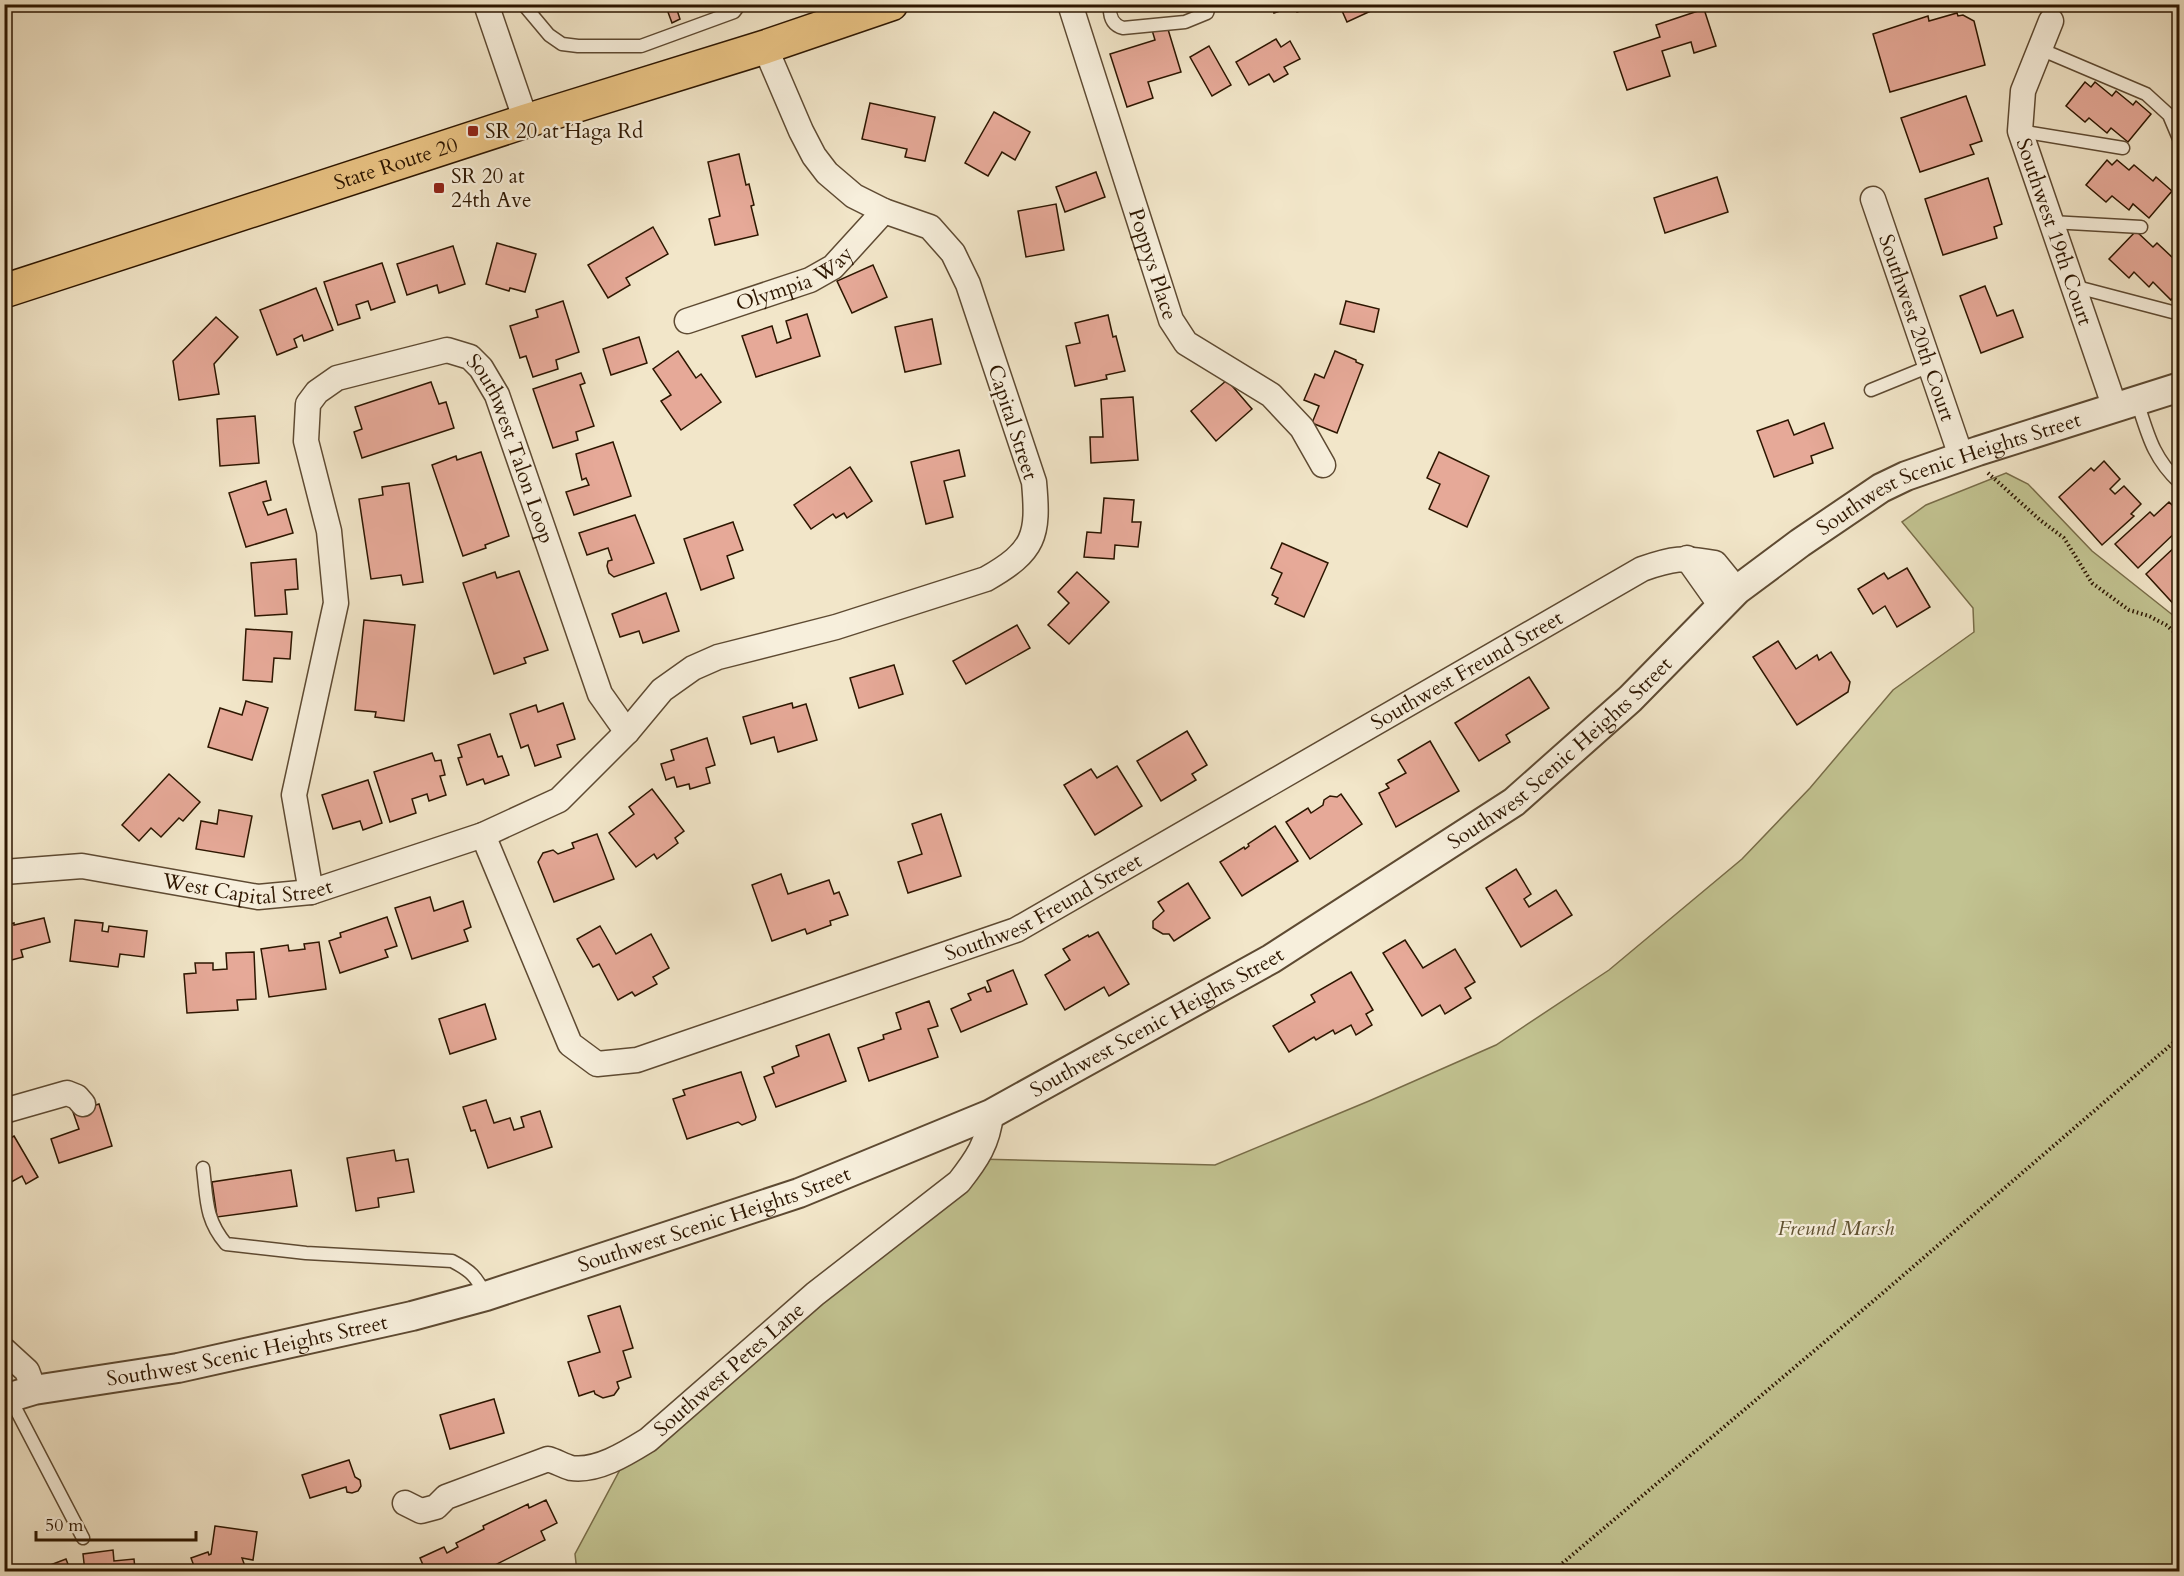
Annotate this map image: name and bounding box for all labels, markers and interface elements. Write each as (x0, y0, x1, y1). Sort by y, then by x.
place label: SR 20 at Haga Rd (485, 117, 643, 146)
marker: SR 20 at Haga Rd (466, 124, 480, 138)
street label: State Route 20 (330, 130, 462, 198)
street label: Southwest 19th Court (2009, 135, 2100, 330)
place label: SR 20 at 24th Ave (451, 162, 531, 215)
marker: SR 20 at 24th Ave (432, 181, 446, 195)
street label: Poppys Place (1121, 205, 1184, 324)
street label: Southwest 20th Court (1871, 230, 1962, 426)
street label: Olympia Way (732, 240, 860, 319)
street label: Southwest Talon Loop (460, 347, 561, 548)
street label: Capital Street (980, 361, 1045, 484)
street label: Southwest Scenic Heights Street (1811, 405, 2085, 543)
street label: Southwest Freund Street (1365, 604, 1569, 737)
street label: Southwest Scenic Heights Street (1442, 650, 1679, 856)
street label: Southwest Freund Street (941, 846, 1148, 968)
street label: West Capital Street (159, 866, 337, 912)
street label: Southwest Scenic Heights Street (1025, 940, 1290, 1105)
street label: Southwest Scenic Heights Street (574, 1159, 855, 1280)
park label: Freund Marsh (1778, 1214, 1894, 1243)
street label: Southwest Petes Lane (648, 1296, 811, 1444)
street label: Southwest Scenic Heights Street (105, 1308, 391, 1394)
scale bar (36, 1504, 196, 1542)
text: 50 m (45, 1513, 84, 1538)

